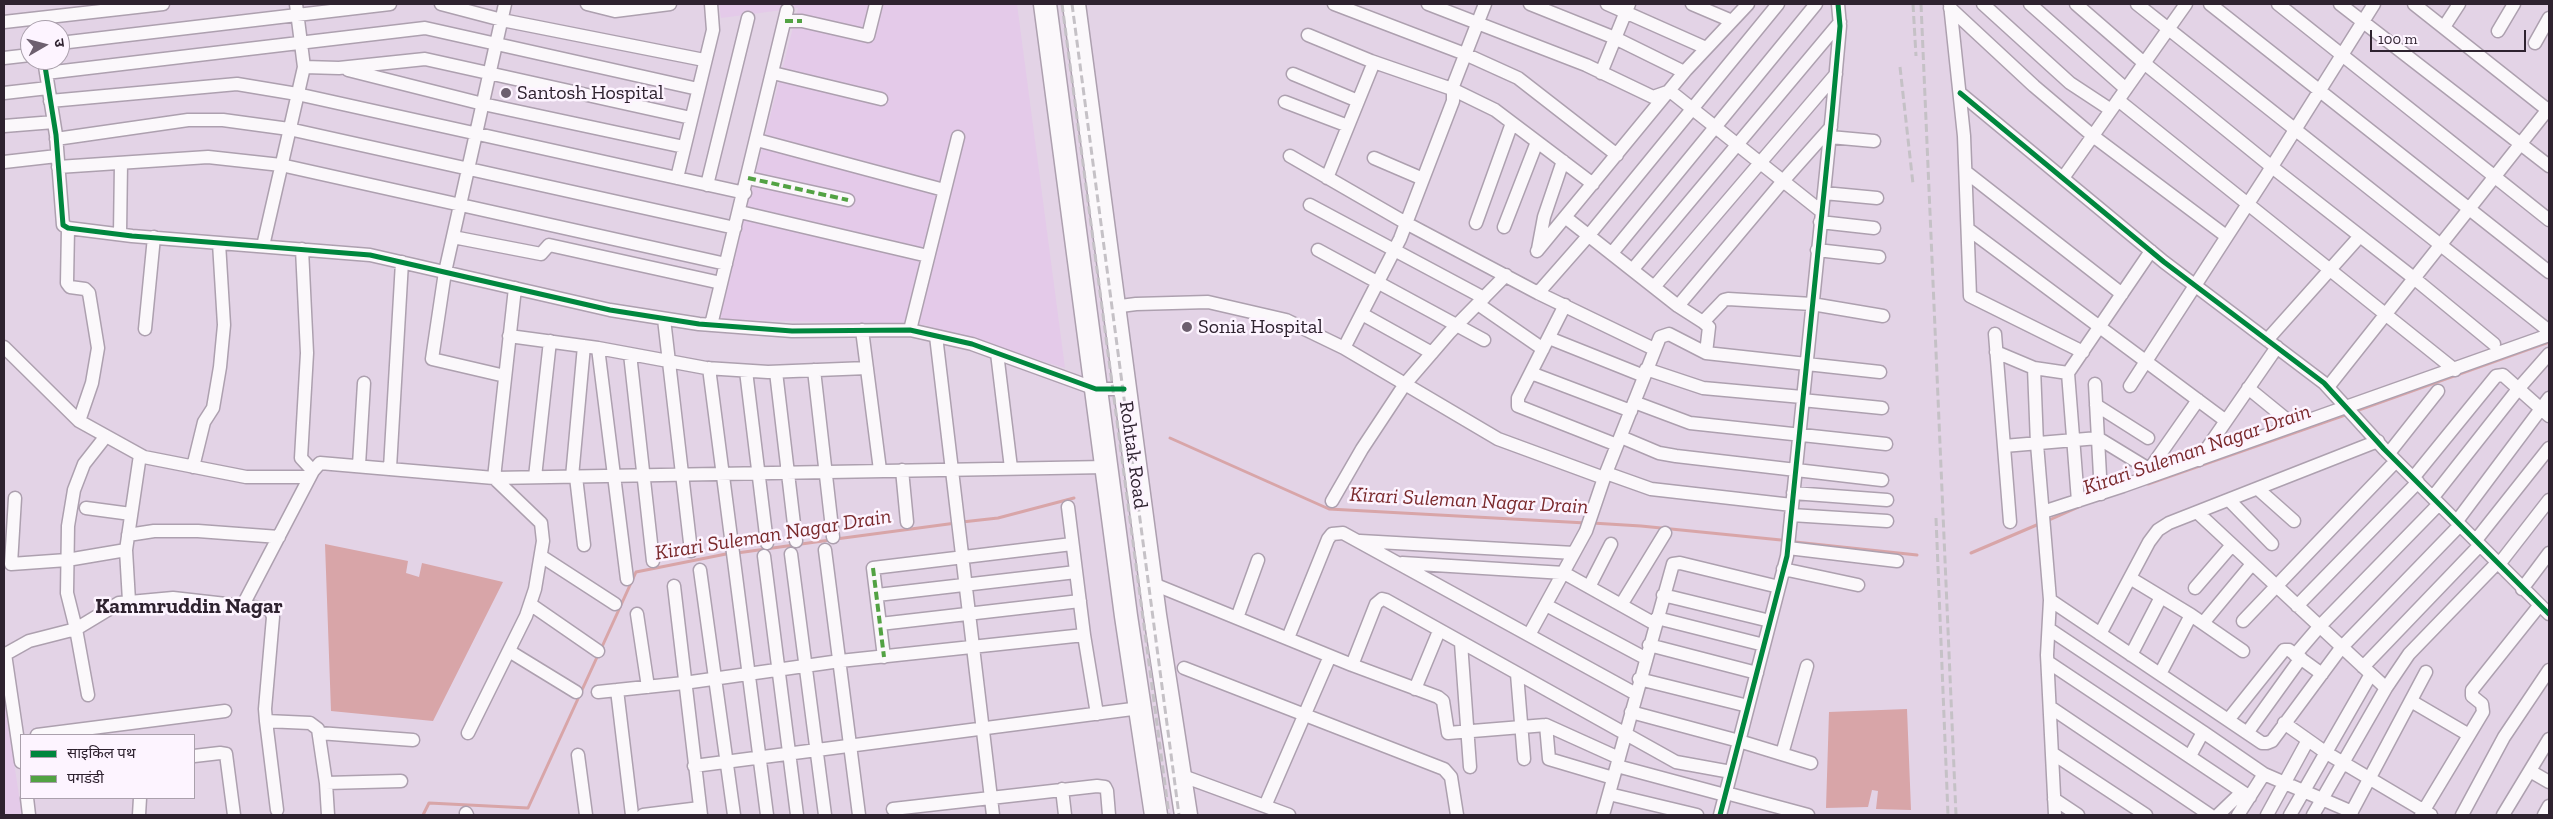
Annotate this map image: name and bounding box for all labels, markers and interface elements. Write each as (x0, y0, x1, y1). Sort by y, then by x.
north arrow (20, 20, 70, 70)
scale bar (2373, 20, 2529, 52)
text: 100 m (2378, 30, 2417, 48)
text: उ (50, 38, 68, 48)
place label: Santosh Hospital (517, 81, 664, 105)
marker: Santosh Hospital (499, 86, 513, 100)
place label: Sonia Hospital (1198, 315, 1323, 339)
marker: Sonia Hospital (1180, 320, 1194, 334)
water label: Kirari Suleman Nagar Drain (2080, 399, 2314, 501)
street label: Rohtak Road (1114, 400, 1152, 510)
water label: Kirari Suleman Nagar Drain (1349, 482, 1589, 520)
water label: Kirari Suleman Nagar Drain (653, 504, 893, 566)
district label: Kammruddin Nagar (95, 594, 283, 620)
legend (20, 734, 195, 799)
text: साइकिल पथ (67, 744, 135, 762)
text: पगडंडी (67, 769, 104, 787)

